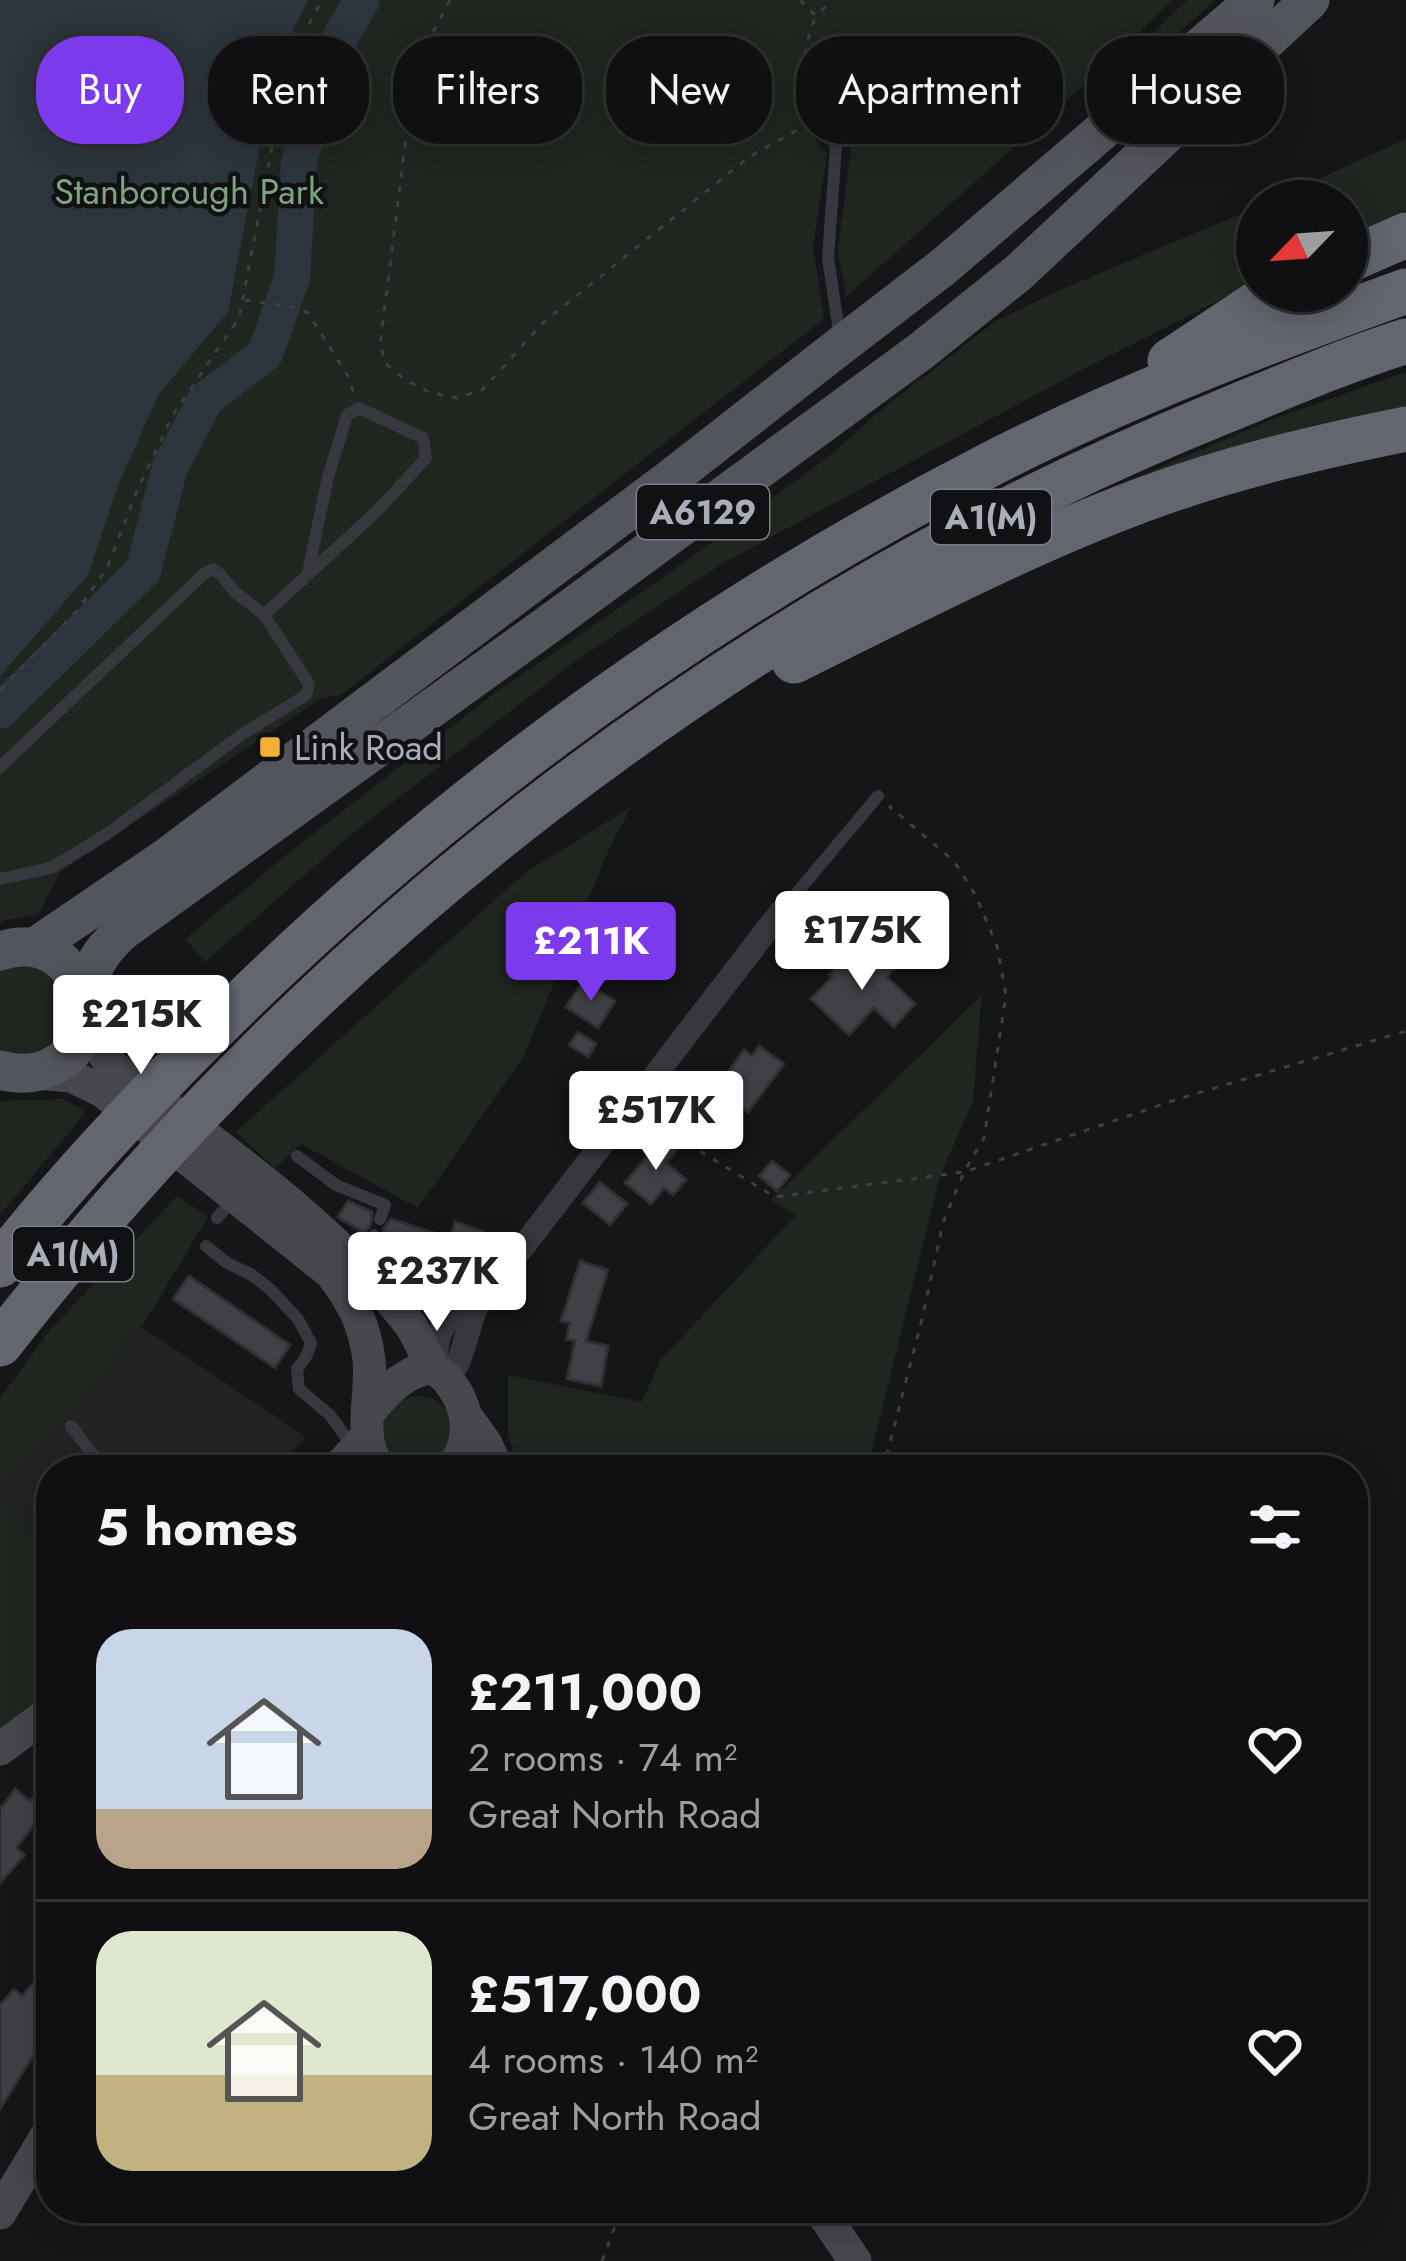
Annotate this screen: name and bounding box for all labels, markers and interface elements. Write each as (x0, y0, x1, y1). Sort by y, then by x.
chip: Buy (36, 36, 184, 144)
chip: Rent (208, 36, 369, 144)
chip: Filters (393, 36, 582, 144)
chip: New (606, 36, 772, 144)
chip: Apartment (796, 36, 1063, 144)
chip: House (1087, 36, 1284, 144)
park label: Stanborough Park (54, 165, 324, 217)
north arrow (1236, 180, 1368, 312)
map controls (1236, 180, 1368, 312)
road number: A6129 (637, 485, 769, 539)
road number: A1(M) (931, 490, 1051, 544)
place label: Link Road (294, 721, 443, 773)
marker: Link Road (257, 734, 283, 760)
pin: £175K (778, 891, 946, 993)
text: £175K (802, 901, 922, 958)
pin: £211K (507, 902, 675, 1004)
text: £211K (533, 912, 649, 969)
pin: £215K (57, 975, 225, 1077)
text: £215K (80, 985, 202, 1042)
pin: £517K (572, 1071, 740, 1173)
text: £517K (596, 1081, 716, 1138)
road number: A1(M) (13, 1227, 133, 1281)
pin: £237K (353, 1232, 521, 1334)
text: £237K (375, 1242, 499, 1299)
text: 5 homes (96, 1490, 298, 1564)
icon: filters (1242, 1494, 1308, 1560)
text: £211,000 (468, 1655, 702, 1729)
icon: home (192, 1677, 336, 1821)
icon: heart (1242, 1716, 1308, 1782)
text: 2 rooms · 74 m² (468, 1729, 737, 1786)
text: Great North Road (468, 1786, 761, 1843)
text: £517,000 (468, 1957, 701, 2031)
icon: home (192, 1979, 336, 2123)
icon: heart (1242, 2018, 1308, 2084)
text: 4 rooms · 140 m² (468, 2031, 758, 2088)
text: Great North Road (468, 2088, 761, 2145)

